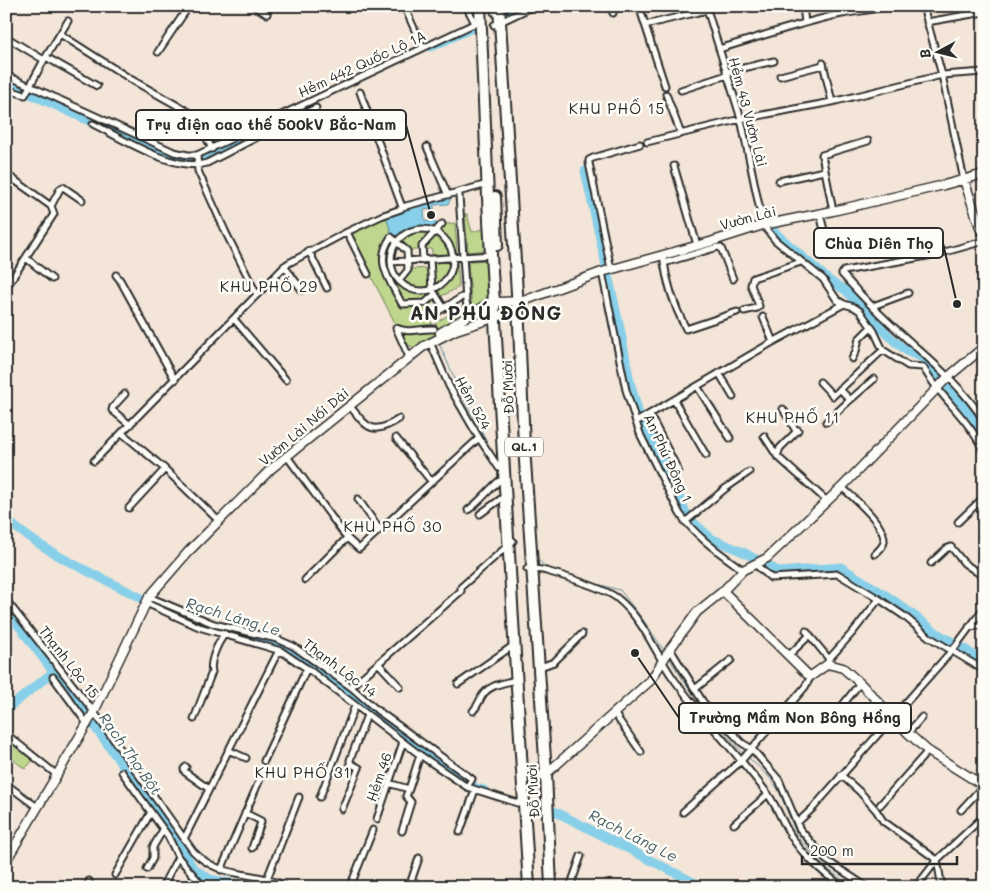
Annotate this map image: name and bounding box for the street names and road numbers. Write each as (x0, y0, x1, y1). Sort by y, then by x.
street label: Hẻm 442 Quốc Lộ 1A (295, 26, 429, 101)
street label: Hẻm 43 Vườn Lài (725, 55, 772, 169)
street label: Vườn Lài (718, 201, 778, 234)
street label: Đỗ Mười (497, 360, 518, 414)
street label: Hẻm 524 (451, 373, 496, 434)
street label: Vườn Lài Nối Dài (255, 383, 353, 470)
street label: An Phú Đông 1 (640, 410, 697, 505)
road number: QL.1 (505, 438, 543, 457)
street label: Thạnh Lộc 15 (35, 621, 104, 702)
street label: Thạnh Lộc 14 (300, 634, 382, 702)
street label: Hẻm 46 (361, 750, 396, 804)
street label: Đỗ Mười (522, 763, 543, 819)

